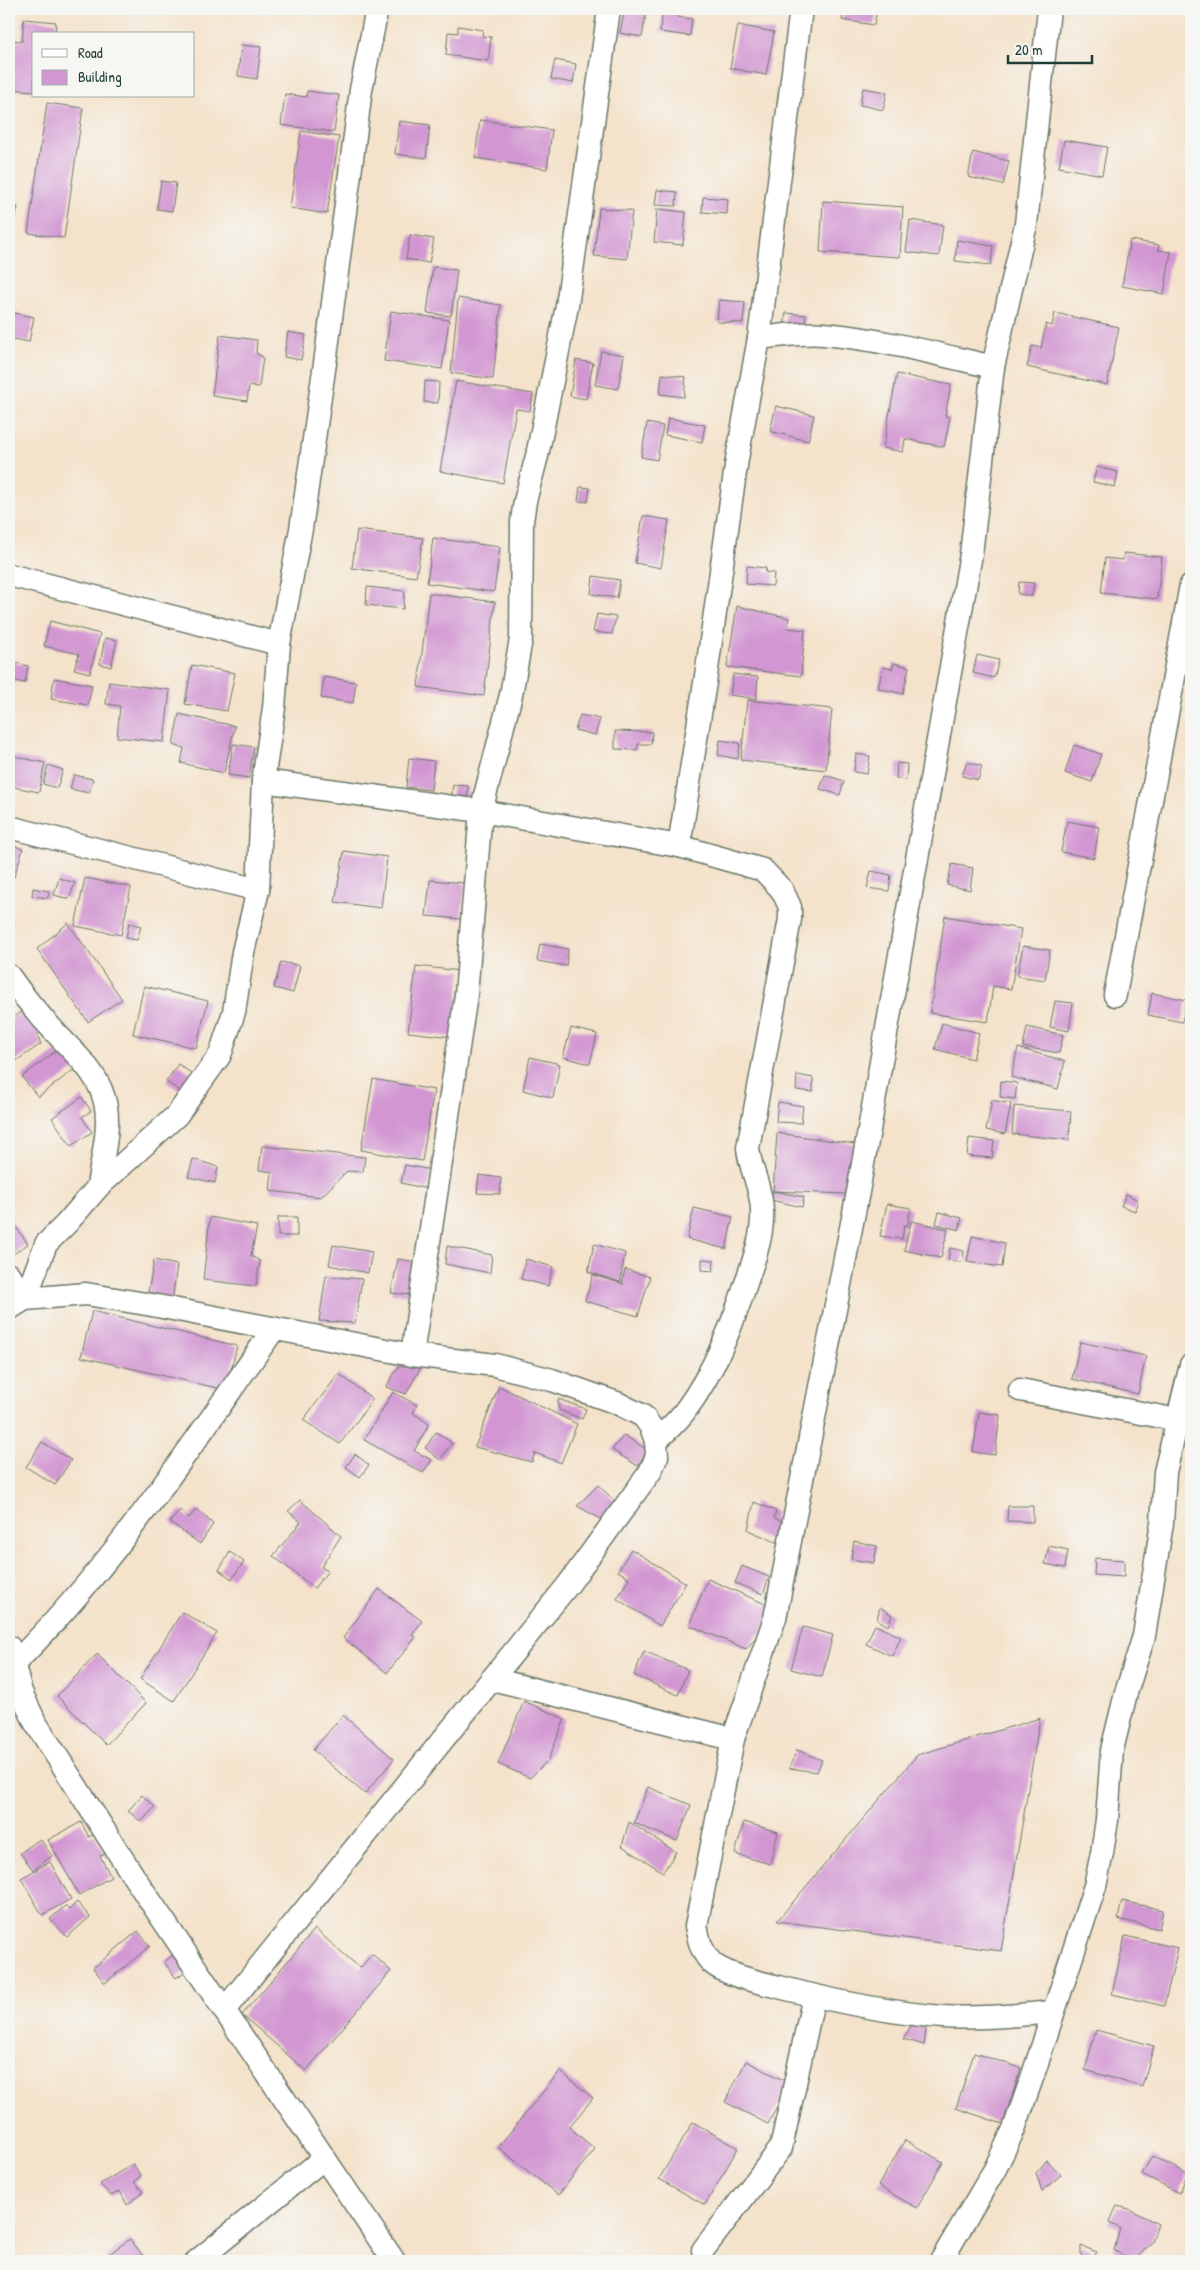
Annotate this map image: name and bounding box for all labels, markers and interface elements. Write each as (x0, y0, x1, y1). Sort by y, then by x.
legend (32, 32, 195, 98)
scale bar (1008, 32, 1091, 64)
text: 20 m (1015, 39, 1042, 60)
text: Road (78, 42, 103, 63)
text: Building (78, 66, 122, 87)

